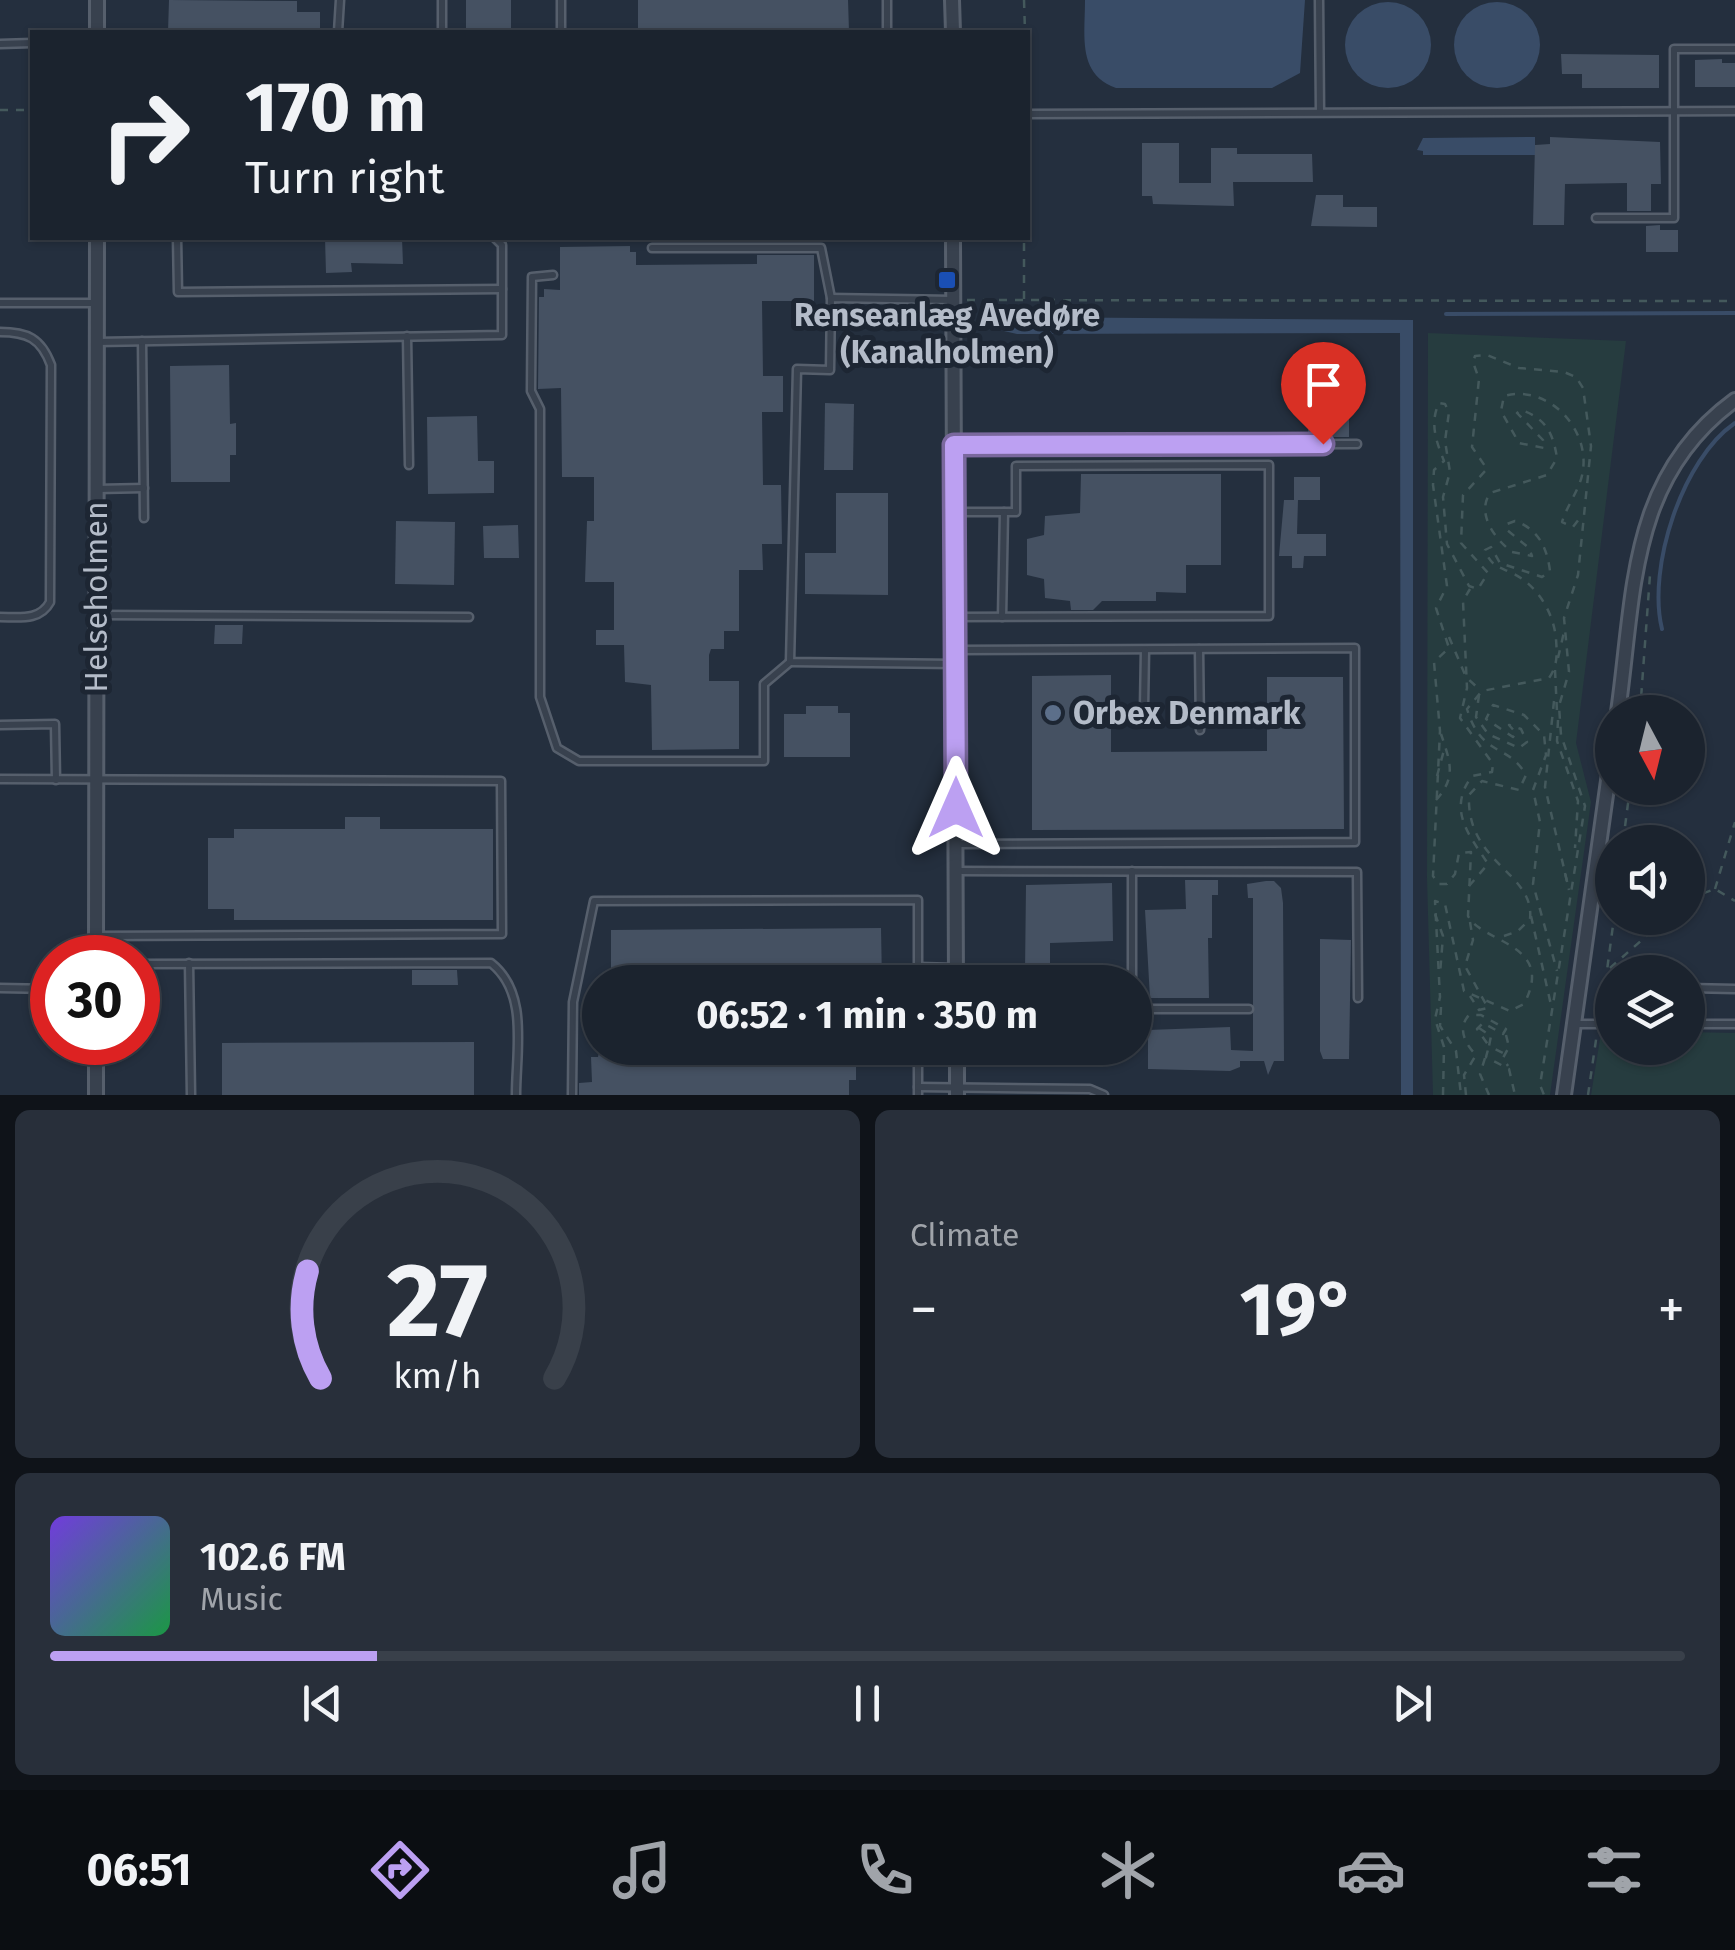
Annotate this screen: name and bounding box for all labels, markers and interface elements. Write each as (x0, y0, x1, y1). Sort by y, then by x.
text: 170 m (245, 66, 426, 150)
icon: right (80, 70, 210, 200)
text: Turn right (245, 151, 444, 205)
marker: Renseanlæg Avedøre (Kanalholmen) (936, 269, 958, 291)
place label: Renseanlæg Avedøre (Kanalholmen) (794, 296, 1100, 371)
pin (1281, 342, 1366, 445)
icon: arrive (1296, 357, 1351, 412)
street label: Helseholmen (77, 501, 115, 693)
place label: Orbex Denmark (1073, 694, 1301, 732)
north arrow (1595, 695, 1705, 805)
map controls (1595, 695, 1705, 1065)
marker: Orbex Denmark (1042, 702, 1064, 724)
position arrow (904, 756, 1008, 860)
button: sound (1595, 825, 1705, 935)
speed limit sign: 30 (30, 935, 160, 1065)
button: layers (1595, 955, 1705, 1065)
text: 06:52 · 1 min · 350 m (696, 992, 1038, 1038)
text: Climate (910, 1216, 1019, 1254)
text: 27 (387, 1239, 488, 1364)
text: 19° (1240, 1265, 1355, 1355)
text: − (910, 1277, 938, 1343)
text: + (1658, 1277, 1685, 1343)
text: km/h (393, 1355, 482, 1397)
text: 102.6 FM (200, 1534, 346, 1580)
text: Music (200, 1580, 283, 1618)
icon: previous (295, 1676, 350, 1731)
icon: pause (840, 1676, 895, 1731)
icon: next (1385, 1676, 1440, 1731)
icon: directions (365, 1835, 435, 1905)
icon: music (607, 1835, 677, 1905)
icon: phone (850, 1835, 920, 1905)
icon: climate (1093, 1835, 1163, 1905)
icon: car (1336, 1835, 1406, 1905)
icon: filters (1579, 1835, 1649, 1905)
text: 06:51 (86, 1843, 192, 1897)

